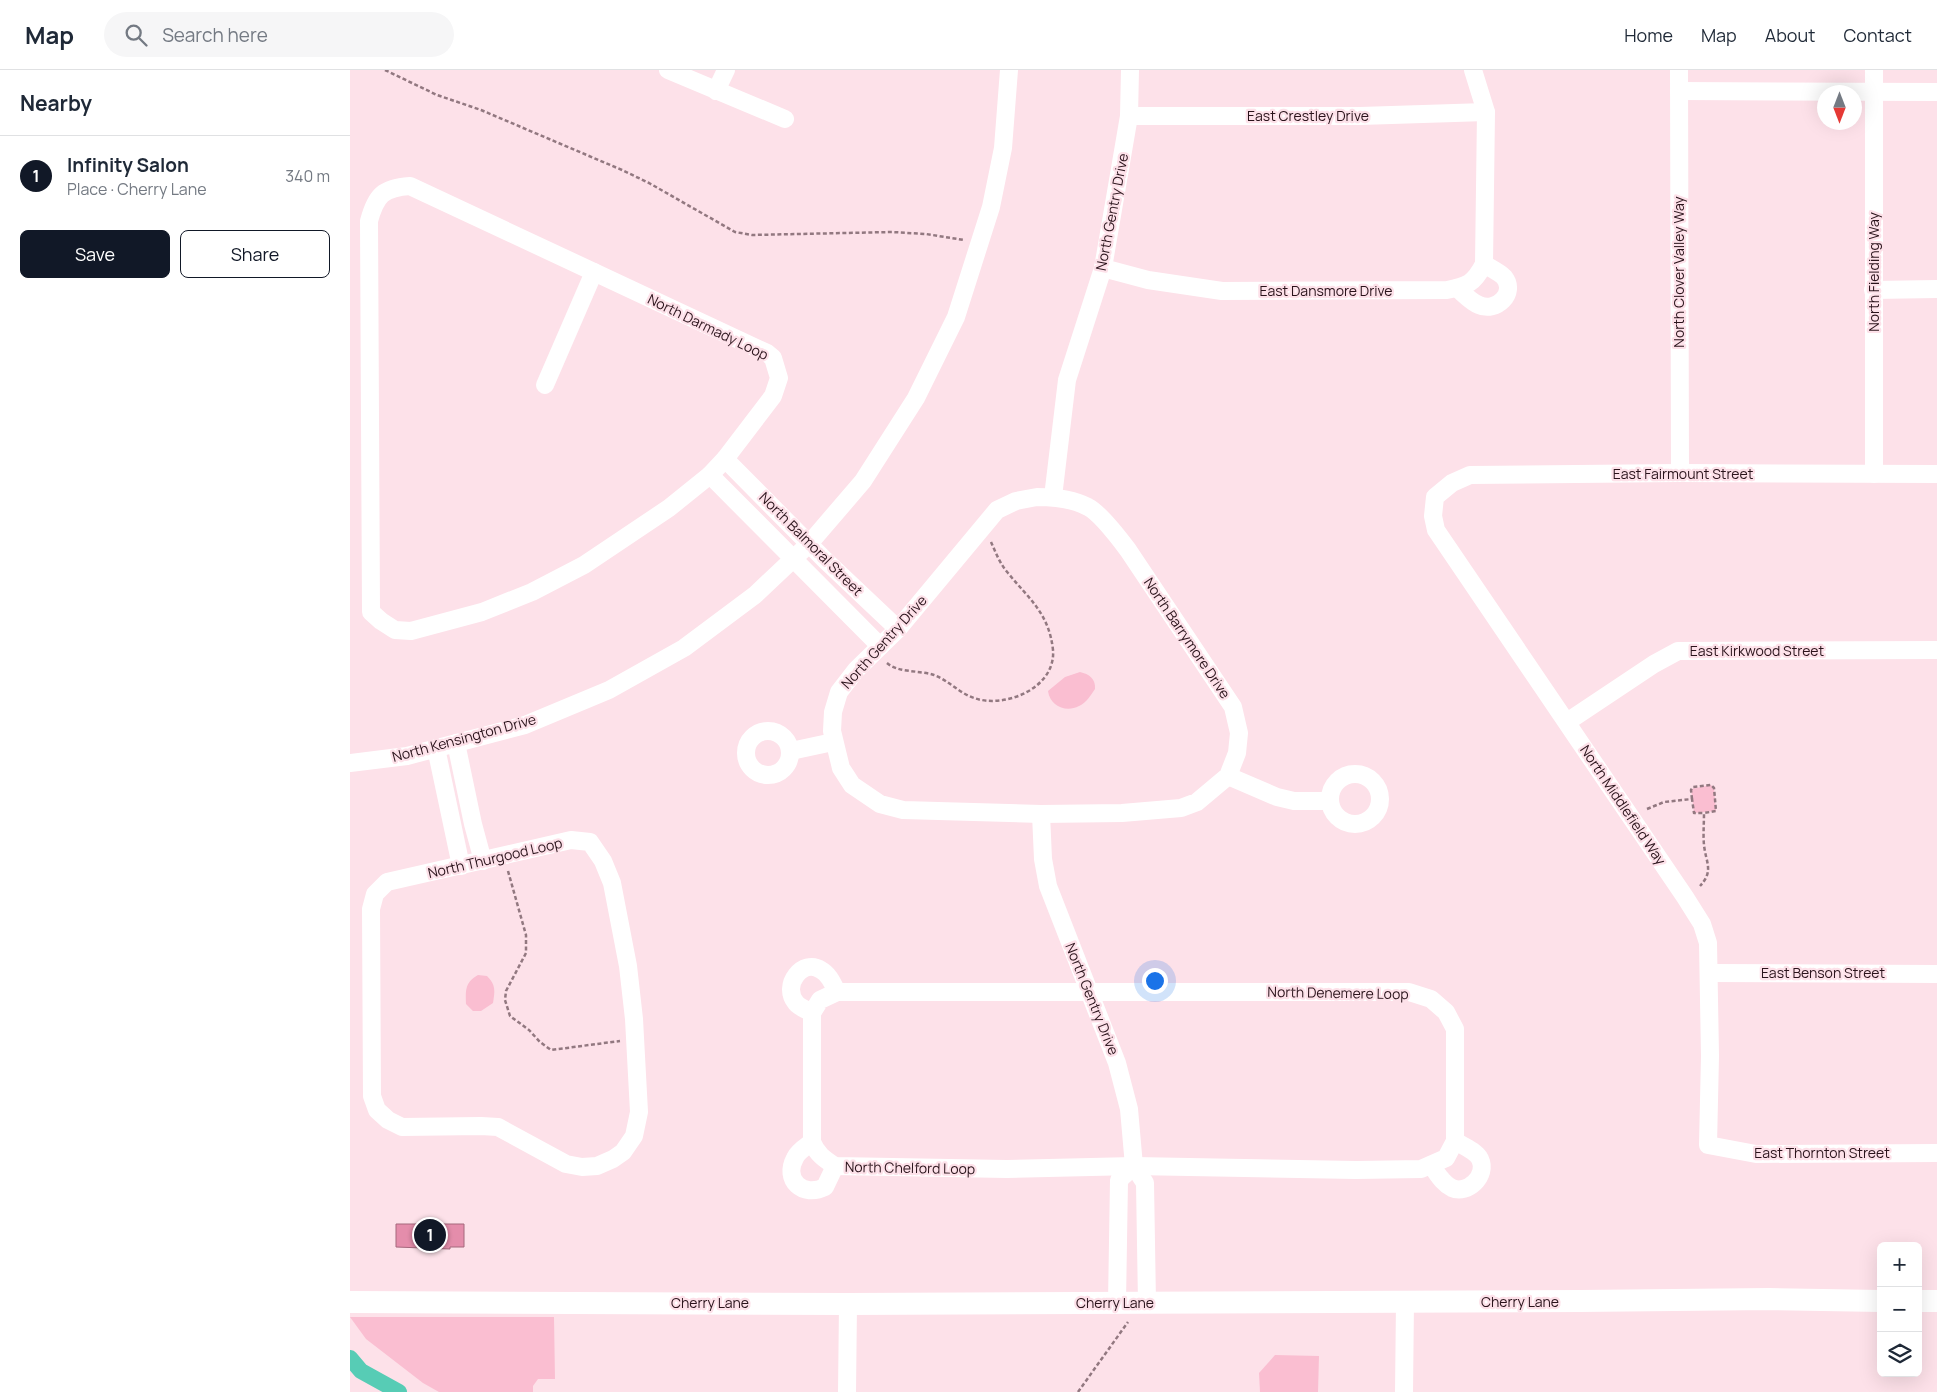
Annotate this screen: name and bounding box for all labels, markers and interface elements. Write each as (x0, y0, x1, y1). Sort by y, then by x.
search box (104, 12, 454, 57)
text: Map (25, 18, 74, 51)
icon: search (122, 21, 150, 49)
text: Search here (162, 22, 268, 48)
text: Home (1624, 23, 1673, 47)
text: Map (1701, 23, 1737, 47)
text: About (1765, 23, 1815, 47)
text: Contact (1843, 23, 1912, 47)
north arrow (1817, 85, 1862, 130)
text: Nearby (20, 89, 92, 117)
street label: East Crestley Drive (1247, 106, 1369, 125)
text: Infinity Salon (67, 152, 189, 178)
street label: North Gentry Drive (1091, 152, 1132, 272)
text: 1 (32, 165, 40, 187)
text: 340 m (285, 165, 330, 187)
text: Place · Cherry Lane (67, 178, 207, 200)
street label: North Clover Valley Way (1669, 196, 1688, 348)
street label: North Fielding Way (1864, 212, 1883, 332)
button: Save (20, 230, 170, 278)
button: Share (180, 230, 330, 278)
street label: East Dansmore Drive (1259, 281, 1393, 300)
street label: North Darmady Loop (645, 289, 772, 364)
street label: East Fairmount Street (1613, 464, 1754, 483)
street label: North Balmoral Street (755, 488, 868, 600)
street label: North Barrymore Drive (1140, 574, 1235, 702)
street label: North Gentry Drive (837, 591, 931, 692)
street label: East Kirkwood Street (1690, 641, 1825, 660)
street label: North Kensington Drive (390, 709, 538, 766)
street label: North Middlefield Way (1576, 741, 1671, 869)
street label: North Thurgood Loop (426, 833, 564, 882)
street label: North Gentry Drive (1061, 940, 1124, 1058)
street label: East Benson Street (1761, 963, 1886, 982)
your location (1142, 968, 1168, 994)
street label: North Denemere Loop (1267, 982, 1409, 1003)
street label: East Thornton Street (1754, 1143, 1890, 1162)
street label: North Chelford Loop (845, 1157, 975, 1178)
pin: 1 (414, 1216, 446, 1254)
map controls (1877, 1242, 1922, 1377)
button: + (1877, 1242, 1922, 1287)
button: − (1877, 1287, 1922, 1332)
street label: Cherry Lane (1481, 1292, 1559, 1311)
street label: Cherry Lane (671, 1293, 749, 1312)
street label: Cherry Lane (1076, 1293, 1154, 1312)
button: layers (1877, 1332, 1922, 1377)

